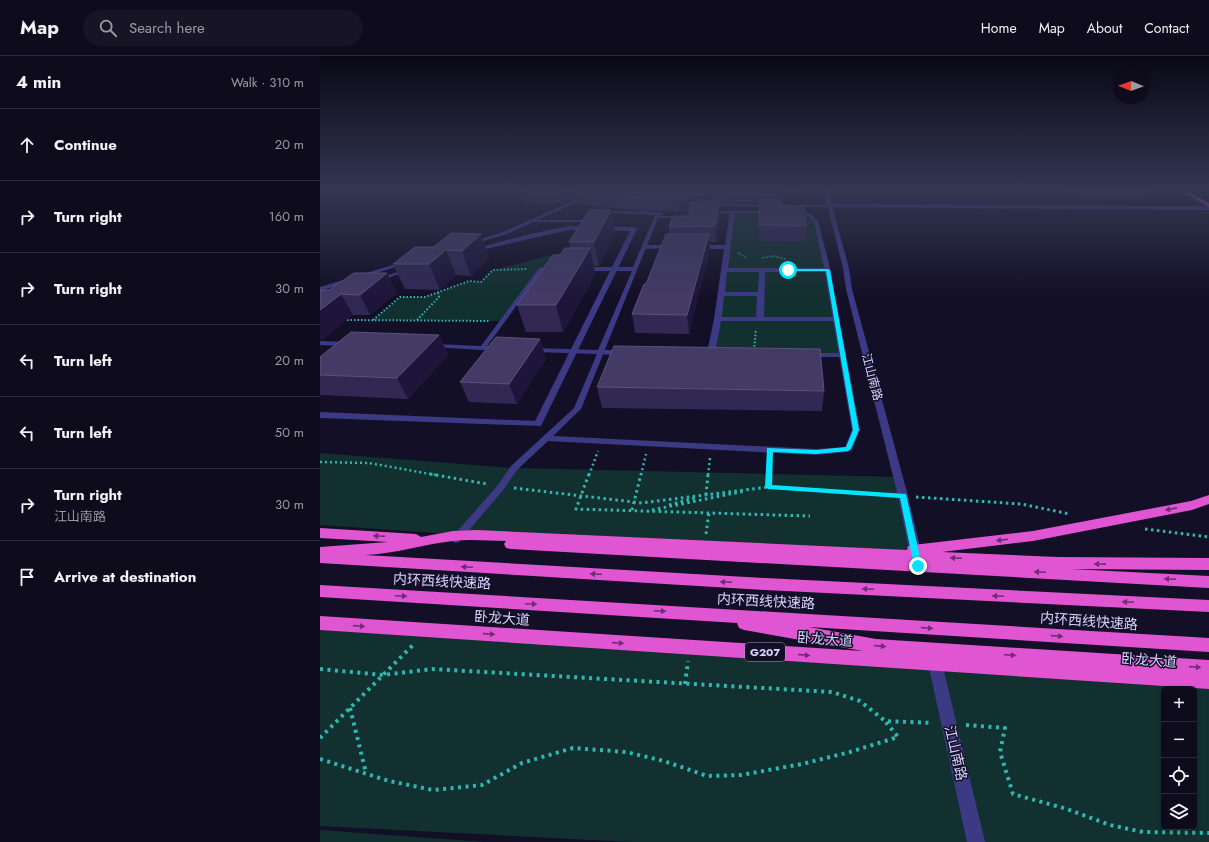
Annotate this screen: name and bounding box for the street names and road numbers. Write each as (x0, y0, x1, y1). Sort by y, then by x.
street label: 江山南路 (857, 351, 887, 403)
street label: 内环西线快速路 (393, 568, 491, 594)
street label: 内环西线快速路 (717, 588, 815, 614)
street label: 卧龙大道 (473, 606, 531, 630)
street label: 内环西线快速路 (1039, 608, 1139, 634)
street label: 卧龙大道 (796, 627, 854, 651)
road number: G207 (745, 643, 785, 661)
street label: 卧龙大道 (1120, 648, 1178, 672)
street label: 江山南路 (940, 723, 972, 783)

